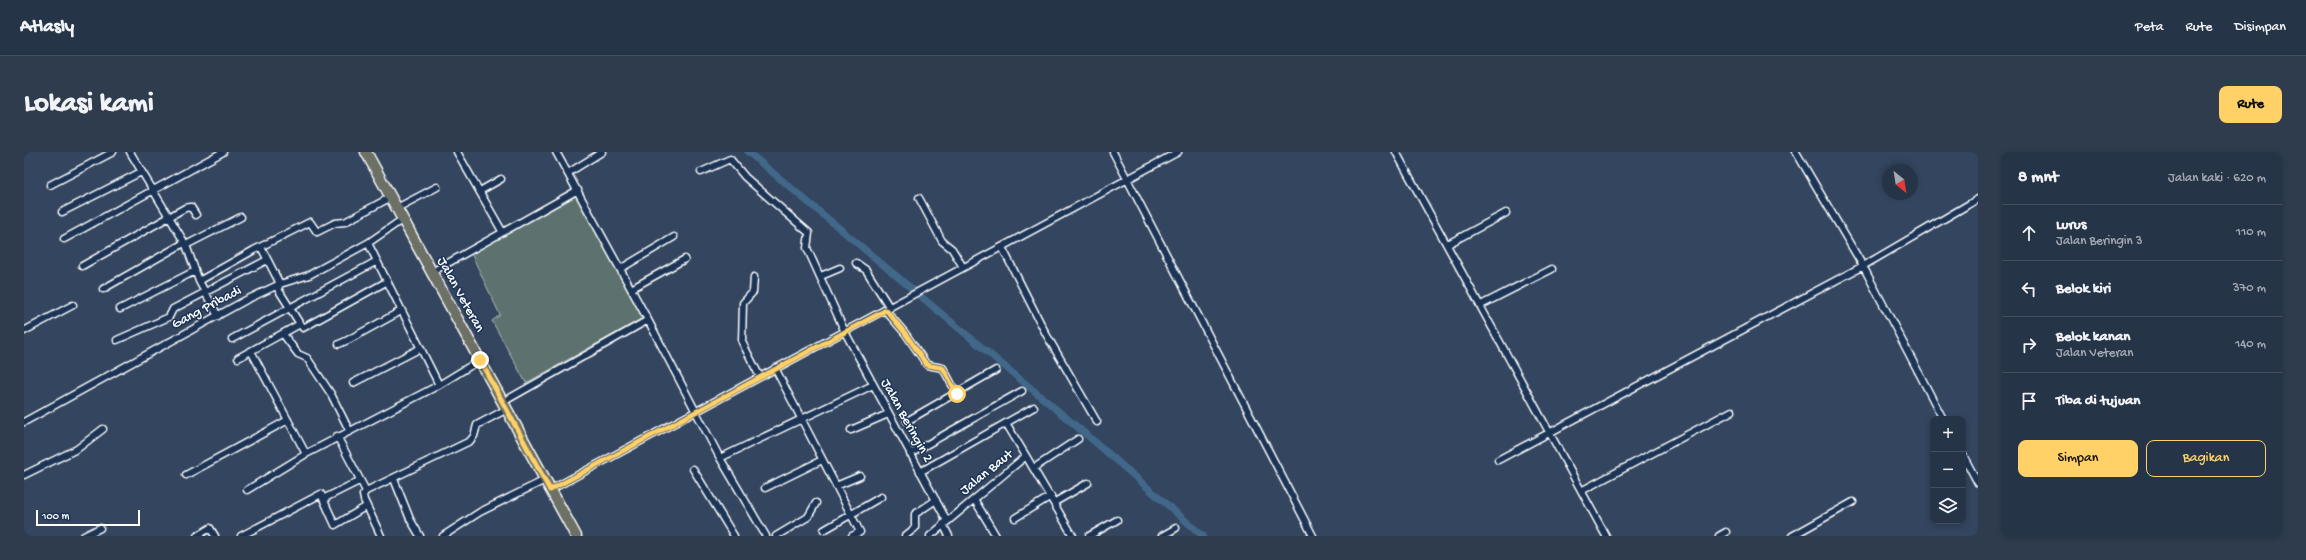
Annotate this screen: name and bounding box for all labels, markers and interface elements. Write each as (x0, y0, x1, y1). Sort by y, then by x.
text: Atlasly (20, 16, 74, 39)
text: Peta (2135, 19, 2164, 36)
text: Rute (2186, 19, 2212, 36)
text: Disimpan (2234, 19, 2286, 36)
button: Rute (2219, 86, 2282, 123)
text: Lokasi kami (24, 88, 154, 121)
north arrow (1882, 164, 1918, 200)
text: 8 mnt (2018, 168, 2058, 188)
text: Jalan kaki · 620 m (2168, 171, 2266, 186)
text: Lurus (2056, 216, 2086, 234)
icon: ahead (2018, 222, 2040, 244)
text: 110 m (2236, 225, 2266, 240)
text: Jalan Beringin 3 (2056, 234, 2143, 249)
street label: Jalan Veteran (432, 254, 488, 336)
icon: left (2018, 278, 2040, 300)
text: Belok kiri (2056, 280, 2111, 298)
text: 370 m (2233, 281, 2266, 296)
street label: Gang Pribadi (169, 283, 245, 333)
text: Belok kanan (2056, 328, 2130, 346)
icon: right (2018, 334, 2040, 356)
text: 140 m (2235, 337, 2266, 352)
text: Jalan Veteran (2056, 346, 2133, 361)
route end (471, 351, 489, 369)
street label: Jalan Beringin 2 (876, 376, 936, 466)
route start (948, 385, 966, 403)
icon: arrive (2018, 390, 2040, 412)
text: Tiba di tujuan (2056, 392, 2140, 410)
map controls (1930, 416, 1966, 524)
button: + (1930, 416, 1966, 452)
button: Simpan (2018, 440, 2138, 477)
button: Bagikan (2146, 440, 2266, 477)
street label: Jalan Baut (957, 446, 1018, 500)
button: − (1930, 452, 1966, 488)
button: layers (1930, 488, 1966, 524)
scale bar (36, 508, 140, 527)
text: 100 m (42, 511, 69, 523)

